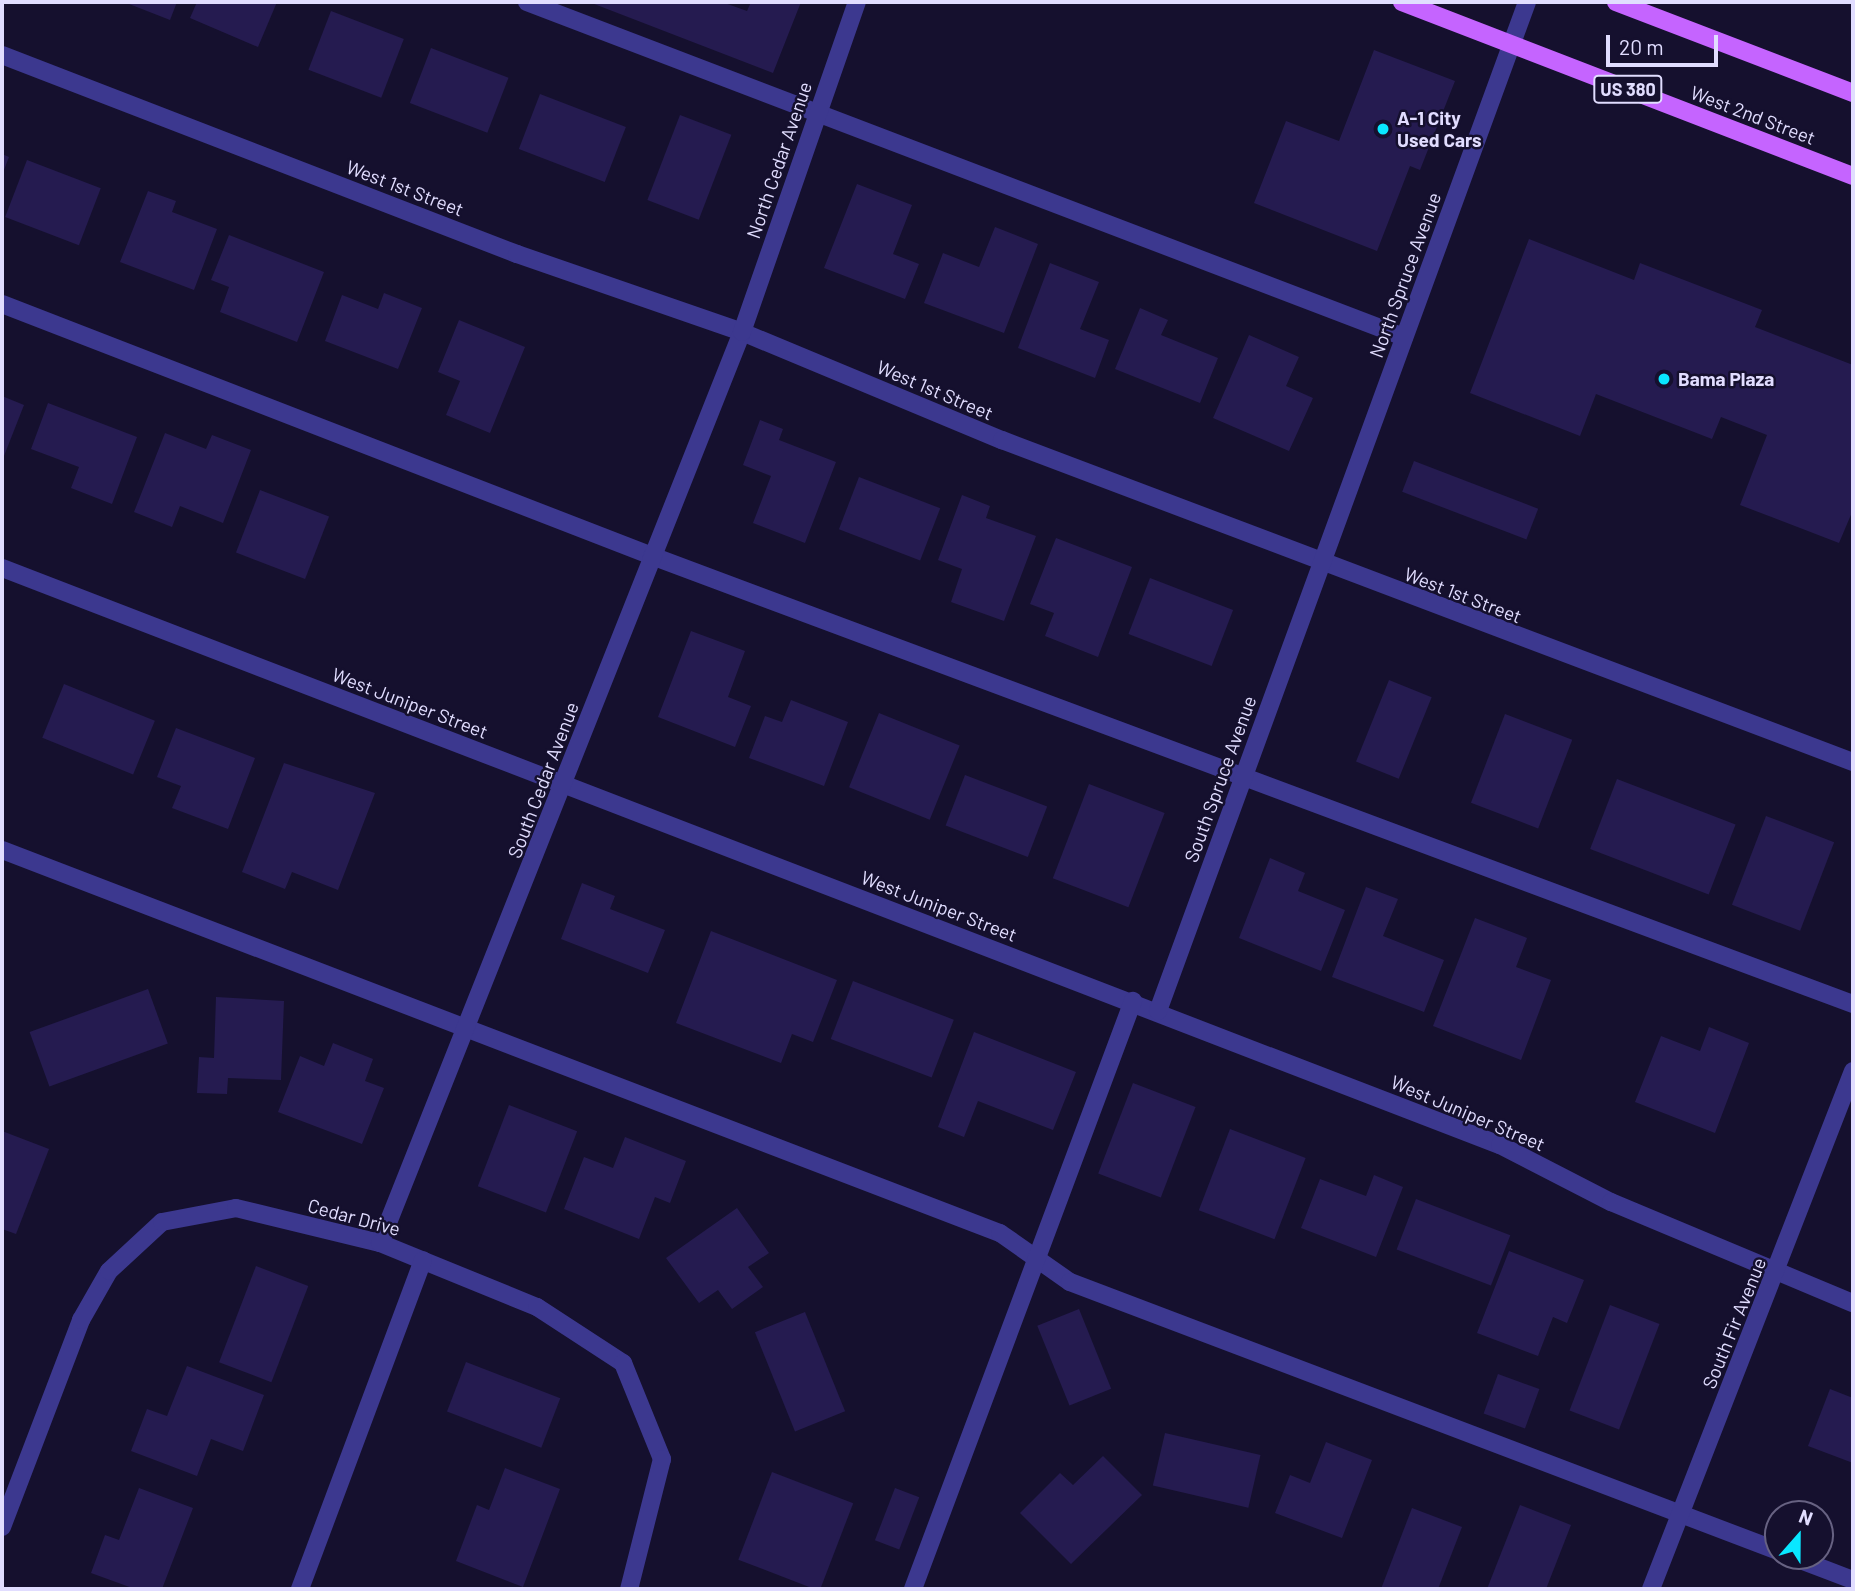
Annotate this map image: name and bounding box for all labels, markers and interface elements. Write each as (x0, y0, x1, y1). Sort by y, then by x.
scale bar (1610, 21, 1722, 65)
text: 20 m (1619, 34, 1664, 59)
road number: US 380 (1593, 74, 1663, 104)
street label: North Cedar Avenue (741, 79, 817, 241)
street label: West 2nd Street (1687, 81, 1819, 149)
place label: A-1 City Used Cars (1397, 107, 1482, 151)
marker: A-1 City Used Cars (1375, 121, 1391, 137)
street label: West 1st Street (343, 155, 467, 221)
street label: North Spruce Avenue (1365, 189, 1445, 361)
street label: West 1st Street (874, 355, 996, 425)
place label: Bama Plaza (1678, 368, 1774, 390)
marker: Bama Plaza (1656, 371, 1672, 387)
street label: West 1st Street (1401, 562, 1525, 628)
street label: West Juniper Street (329, 663, 491, 743)
street label: South Spruce Avenue (1179, 693, 1261, 865)
street label: South Cedar Avenue (503, 699, 583, 861)
street label: West Juniper Street (858, 866, 1020, 946)
street label: West Juniper Street (1388, 1070, 1548, 1156)
street label: Cedar Drive (305, 1194, 403, 1240)
street label: South Fir Avenue (1697, 1254, 1771, 1392)
north arrow (1764, 1500, 1834, 1570)
text: N (1796, 1504, 1816, 1530)

